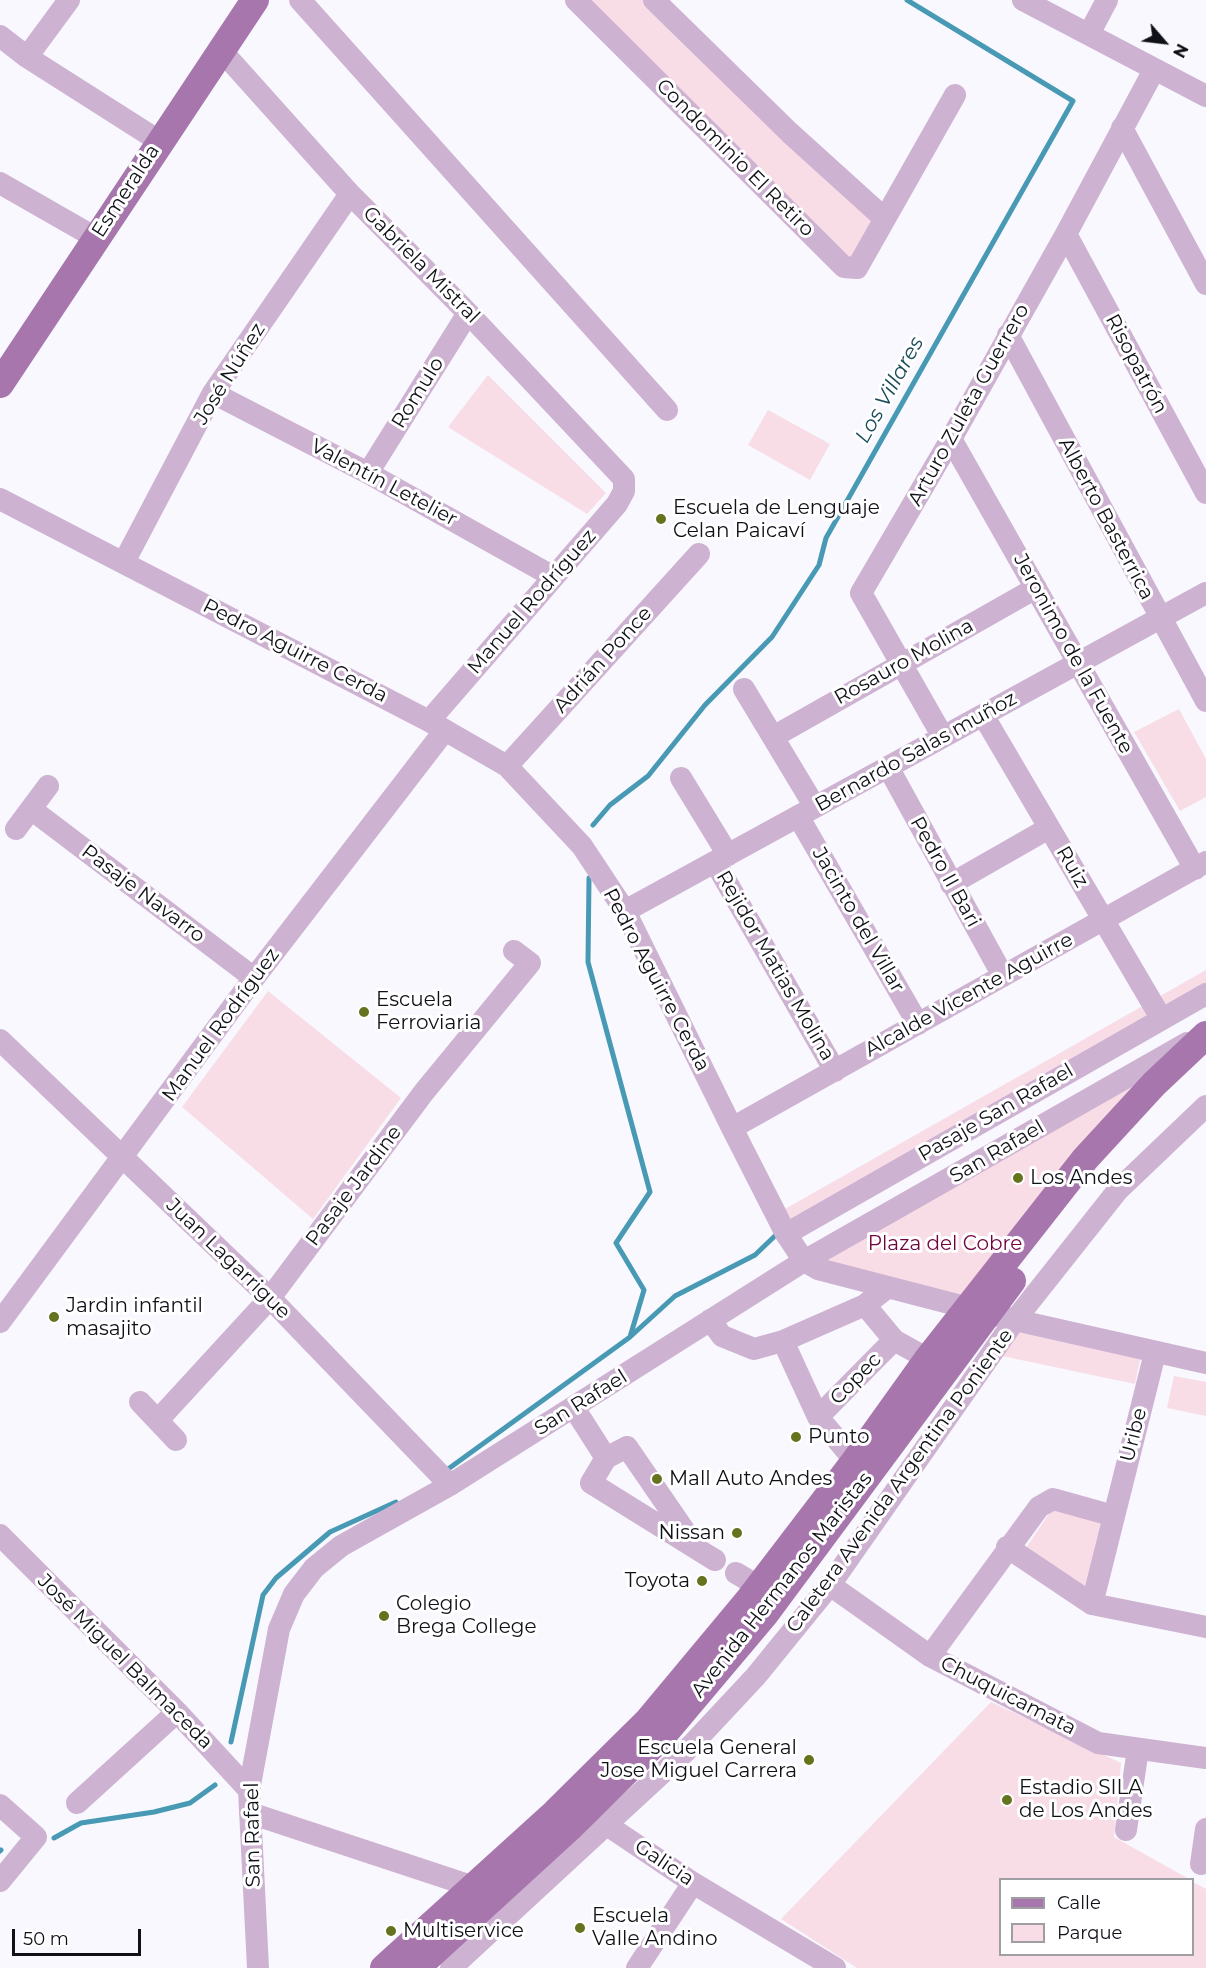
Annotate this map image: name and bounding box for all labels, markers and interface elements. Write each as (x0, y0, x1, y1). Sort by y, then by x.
north arrow (1134, 12, 1194, 72)
text: N (1169, 41, 1192, 61)
street label: Condominio El Retiro (651, 74, 819, 242)
street label: Esmeralda (87, 140, 165, 242)
street label: Gabriela Mistral (358, 202, 484, 328)
street label: Arturo Zuleta Guerrero (903, 300, 1035, 510)
street label: Risopatrón (1100, 310, 1172, 418)
street label: José Núñez (189, 319, 271, 429)
water label: Los Villares (850, 332, 930, 448)
street label: Romulo (387, 353, 449, 433)
street label: Valentín Letelier (307, 434, 461, 532)
street label: Alberto Basterrica (1053, 434, 1159, 604)
place label: Escuela de Lenguaje Celan Paicaví (673, 496, 880, 543)
marker: Escuela de Lenguaje Celan Paicaví (654, 512, 668, 526)
street label: Manuel Rodríguez (463, 525, 601, 679)
street label: Jeronimo de la Fuente (1008, 550, 1138, 758)
street label: Pedro Aguirre Cerda (199, 594, 391, 708)
street label: Adrián Ponce (549, 602, 657, 718)
street label: Rosauro Molina (830, 614, 978, 710)
street label: Bernardo Salas muñoz (811, 687, 1021, 817)
street label: Pedro II Bari (905, 813, 985, 931)
street label: Pasaje Navarro (76, 840, 210, 948)
street label: Ruiz (1051, 842, 1093, 892)
street label: Jacinto del Villar (807, 843, 909, 997)
street label: Rejidor Matias Molina (711, 867, 839, 1065)
street label: Pedro Aguirre Cerda (598, 884, 714, 1076)
street label: Alcalde Vicente Aguirre (861, 928, 1077, 1062)
street label: Manuel Rodríguez (157, 944, 285, 1106)
place label: Escuela Ferroviaria (376, 988, 481, 1035)
marker: Escuela Ferroviaria (357, 1005, 371, 1019)
street label: Pasaje San Rafael (914, 1059, 1078, 1167)
street label: San Rafael (946, 1115, 1048, 1189)
street label: Pasaje Jardine (301, 1121, 407, 1251)
place label: Los Andes (1030, 1166, 1132, 1190)
marker: Los Andes (1011, 1171, 1025, 1185)
street label: Juan Lagarrigue (161, 1194, 295, 1324)
park label: Plaza del Cobre (868, 1232, 1022, 1256)
place label: Jardin infantil masajito (66, 1294, 203, 1341)
marker: Jardin infantil masajito (47, 1310, 61, 1324)
street label: Caletera Avenida Argentina Poniente (782, 1324, 1018, 1638)
street label: Copec (825, 1348, 887, 1410)
street label: San Rafael (530, 1365, 632, 1441)
street label: Uribe (1116, 1406, 1152, 1464)
place label: Punto (808, 1425, 870, 1449)
marker: Punto (789, 1430, 803, 1444)
place label: Mall Auto Andes (669, 1467, 832, 1491)
street label: Avenida Hermanos Maristas (687, 1468, 877, 1702)
marker: Mall Auto Andes (650, 1472, 664, 1486)
place label: Nissan (659, 1521, 725, 1545)
marker: Nissan (730, 1526, 744, 1540)
street label: José Miguel Balmaceda (32, 1569, 218, 1755)
place label: Toyota (625, 1569, 690, 1593)
marker: Toyota (695, 1574, 709, 1588)
place label: Colegio Brega College (396, 1592, 537, 1639)
marker: Colegio Brega College (377, 1609, 391, 1623)
street label: Chuquicamata (936, 1651, 1080, 1741)
place label: Escuela General Jose Miguel Carrera (600, 1736, 797, 1783)
marker: Escuela General Jose Miguel Carrera (802, 1753, 816, 1767)
place label: Estadio SILA de Los Andes (1019, 1776, 1152, 1823)
street label: San Rafael (240, 1782, 266, 1888)
marker: Estadio SILA de Los Andes (1000, 1793, 1014, 1807)
street label: Galicia (630, 1835, 698, 1891)
legend (999, 1878, 1194, 1956)
text: Calle (1057, 1892, 1101, 1914)
place label: Escuela Valle Andino (592, 1904, 718, 1951)
scale bar (15, 1917, 144, 1955)
place label: Multiservice (403, 1919, 524, 1943)
marker: Escuela Valle Andino (573, 1921, 587, 1935)
text: Parque (1057, 1922, 1122, 1944)
marker: Multiservice (384, 1924, 398, 1938)
text: 50 m (23, 1928, 69, 1950)

